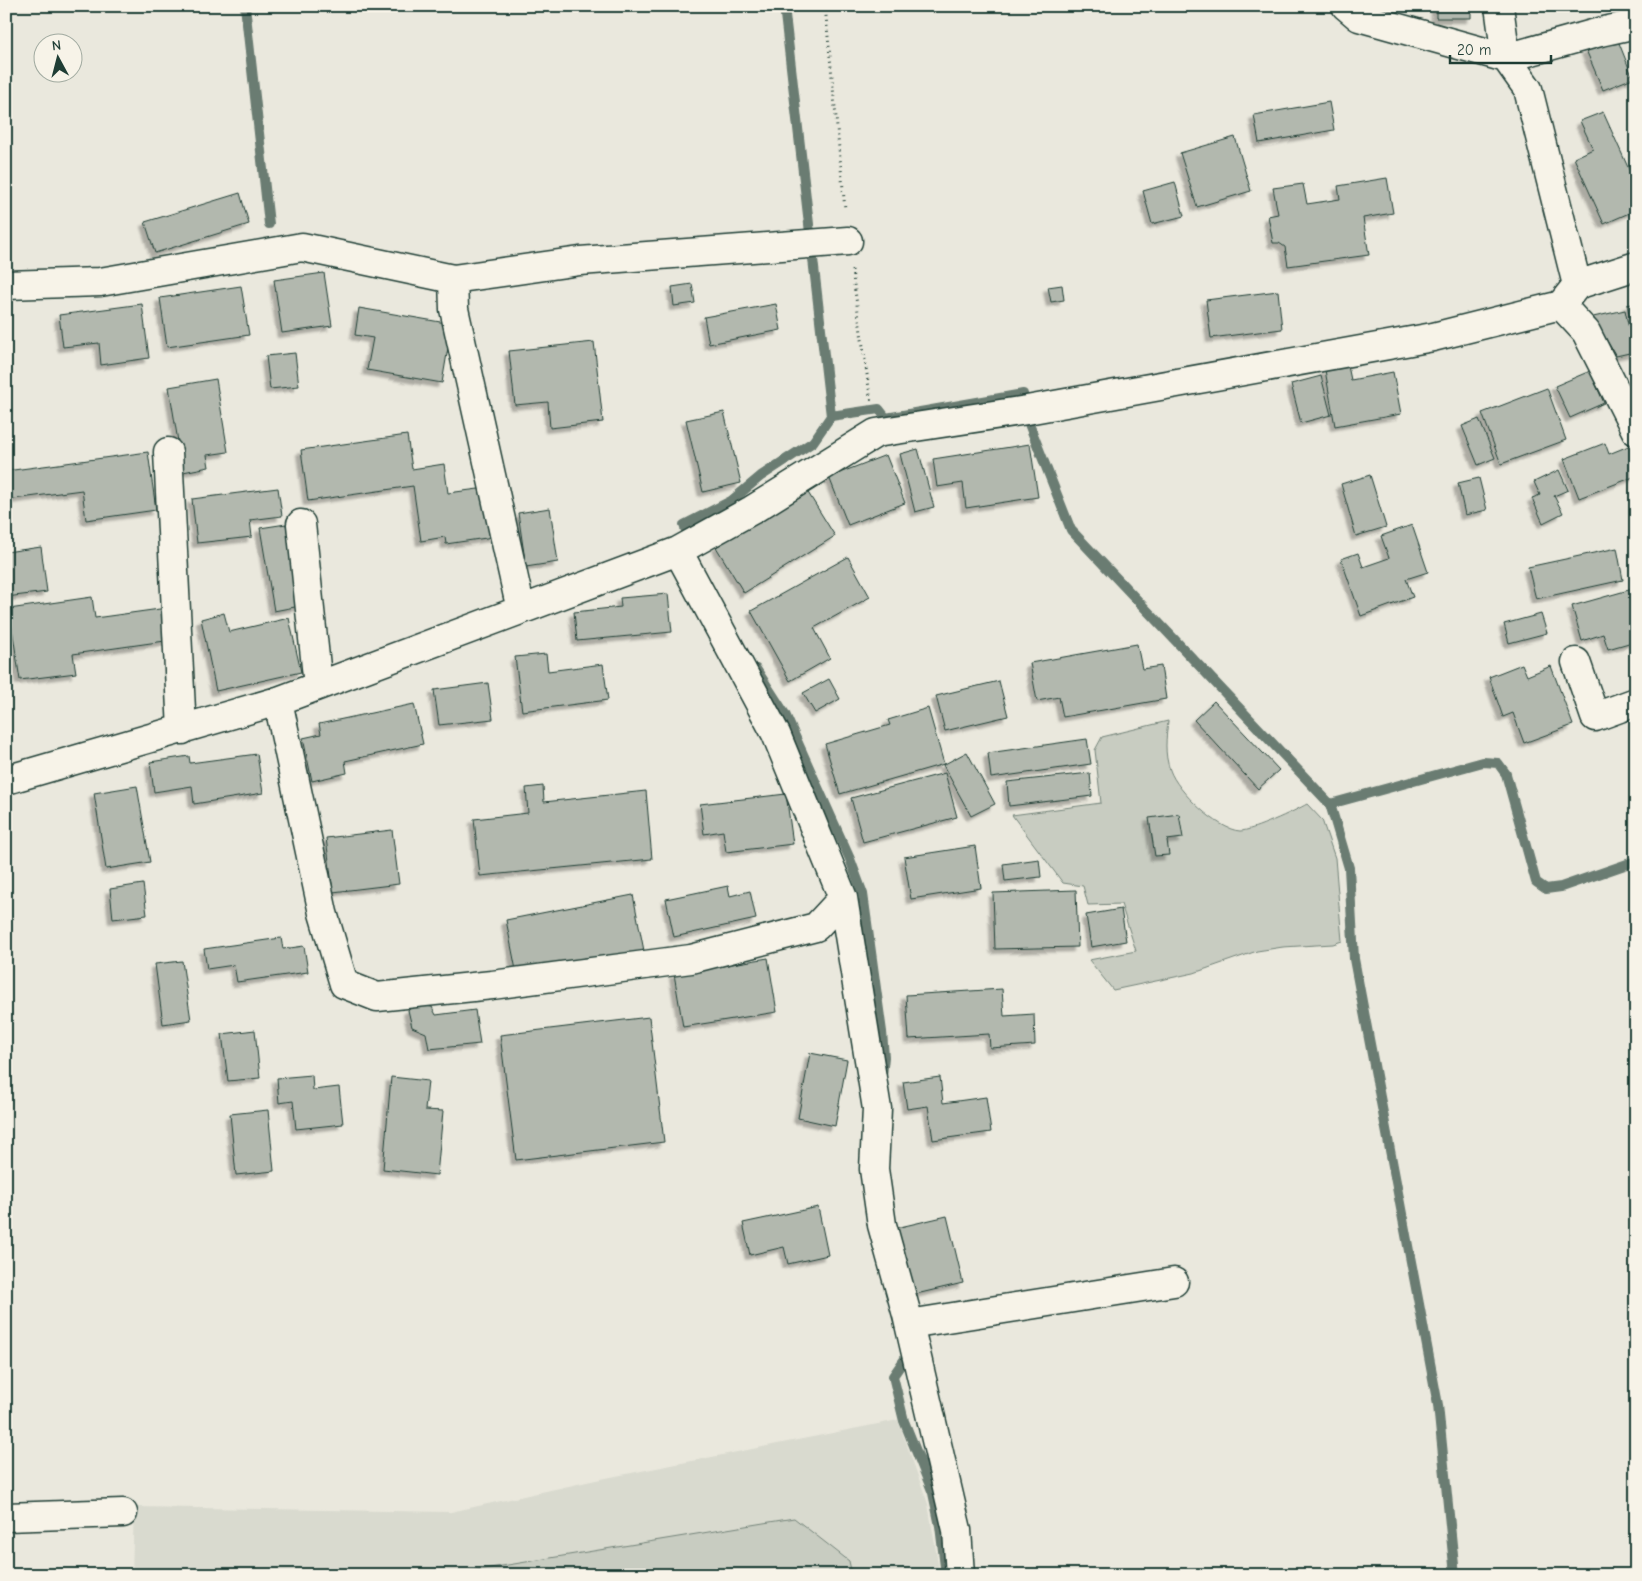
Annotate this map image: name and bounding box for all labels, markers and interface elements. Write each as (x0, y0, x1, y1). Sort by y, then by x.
north arrow (32, 32, 82, 82)
scale bar (1450, 32, 1551, 64)
text: N (51, 37, 62, 55)
text: 20 m (1457, 41, 1491, 59)

